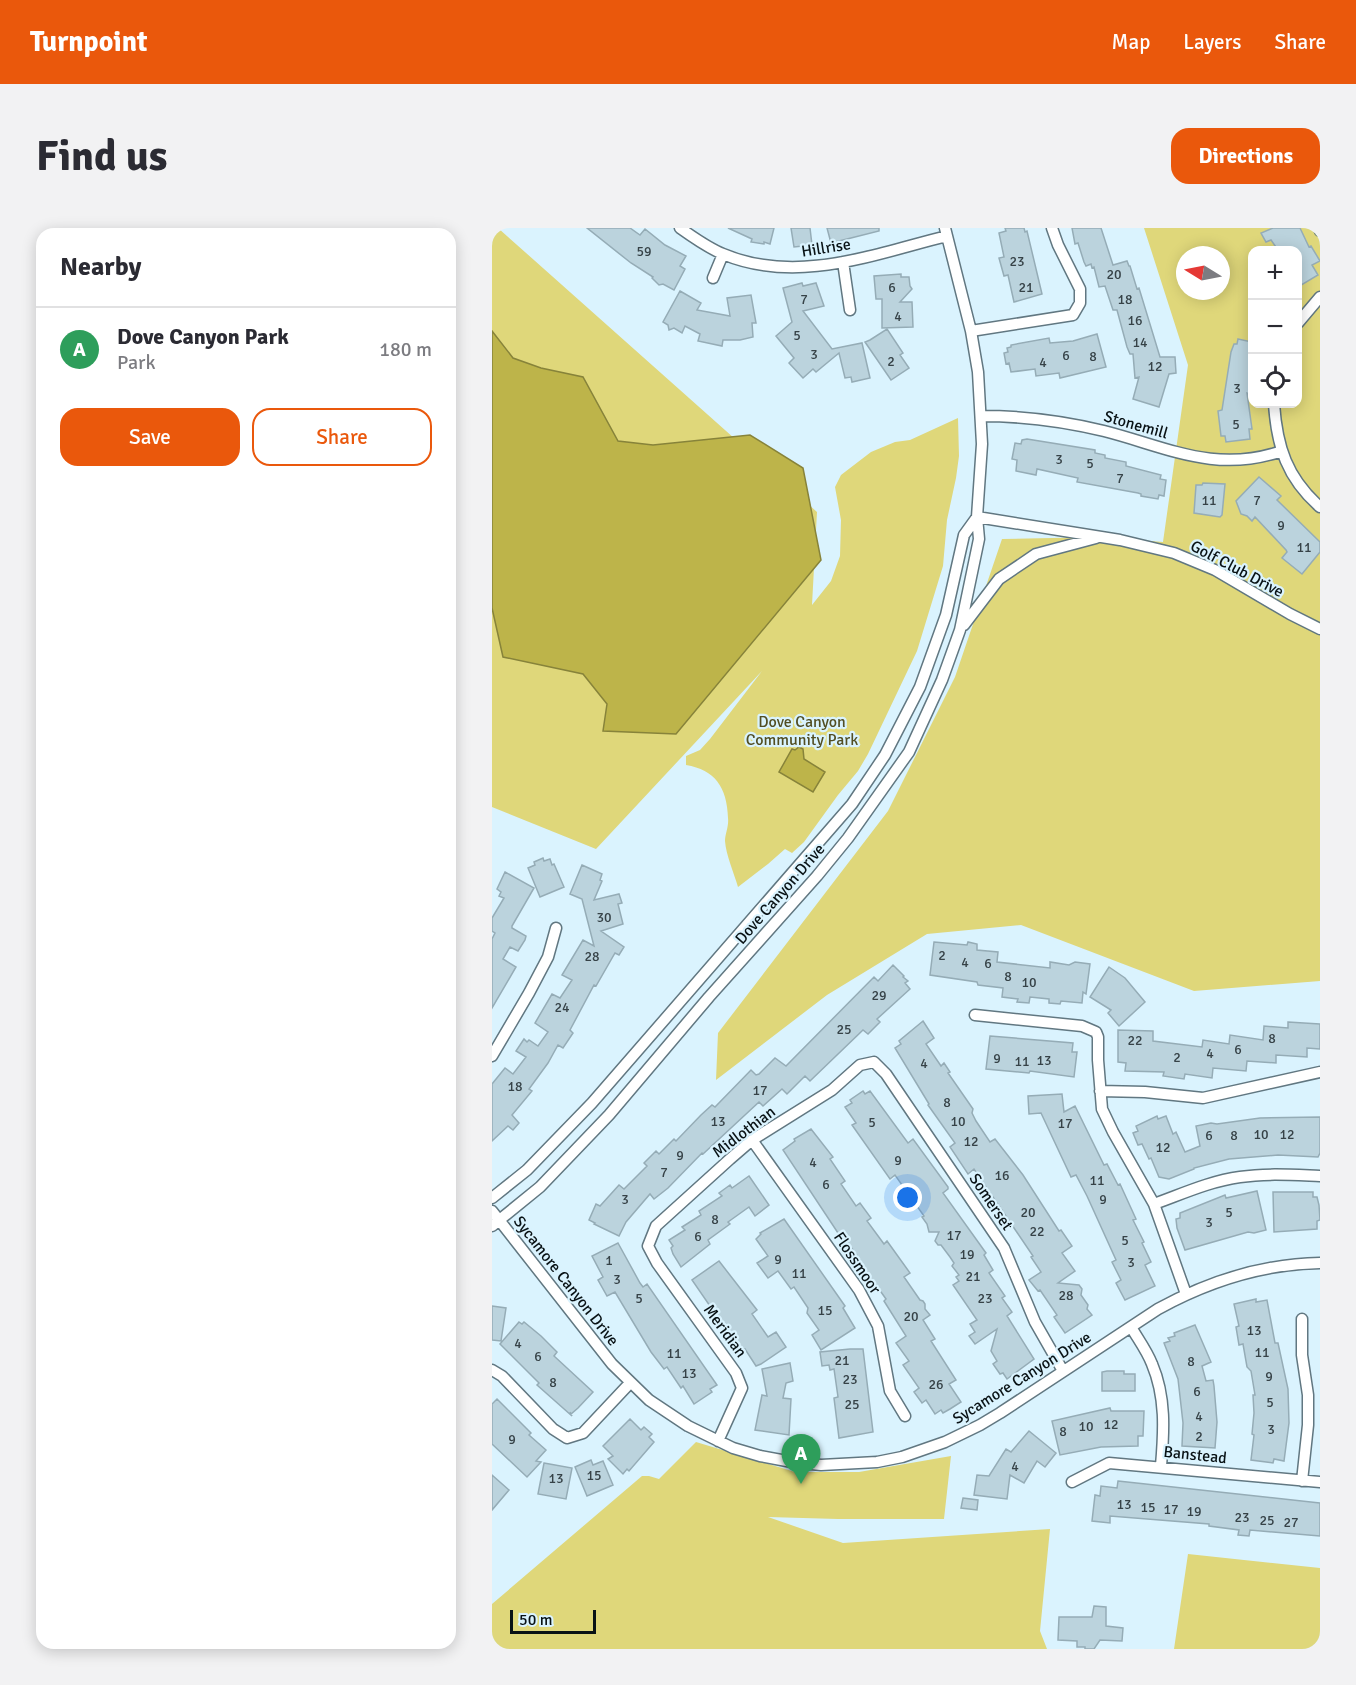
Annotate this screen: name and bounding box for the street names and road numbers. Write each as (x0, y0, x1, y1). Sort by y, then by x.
street label: Hillrise (800, 234, 852, 262)
street label: Stonemill (1102, 406, 1171, 444)
street label: Golf Club Drive (1187, 536, 1287, 602)
street label: Dove Canyon Drive (731, 840, 829, 948)
street label: Midlothian (708, 1102, 780, 1162)
street label: Somerset (965, 1170, 1018, 1235)
street label: Sycamore Canyon Drive (509, 1212, 623, 1350)
street label: Flossmoor (829, 1228, 885, 1298)
street label: Meridian (699, 1300, 751, 1362)
street label: Sycamore Canyon Drive (949, 1327, 1095, 1429)
street label: Banstead (1162, 1442, 1228, 1468)

